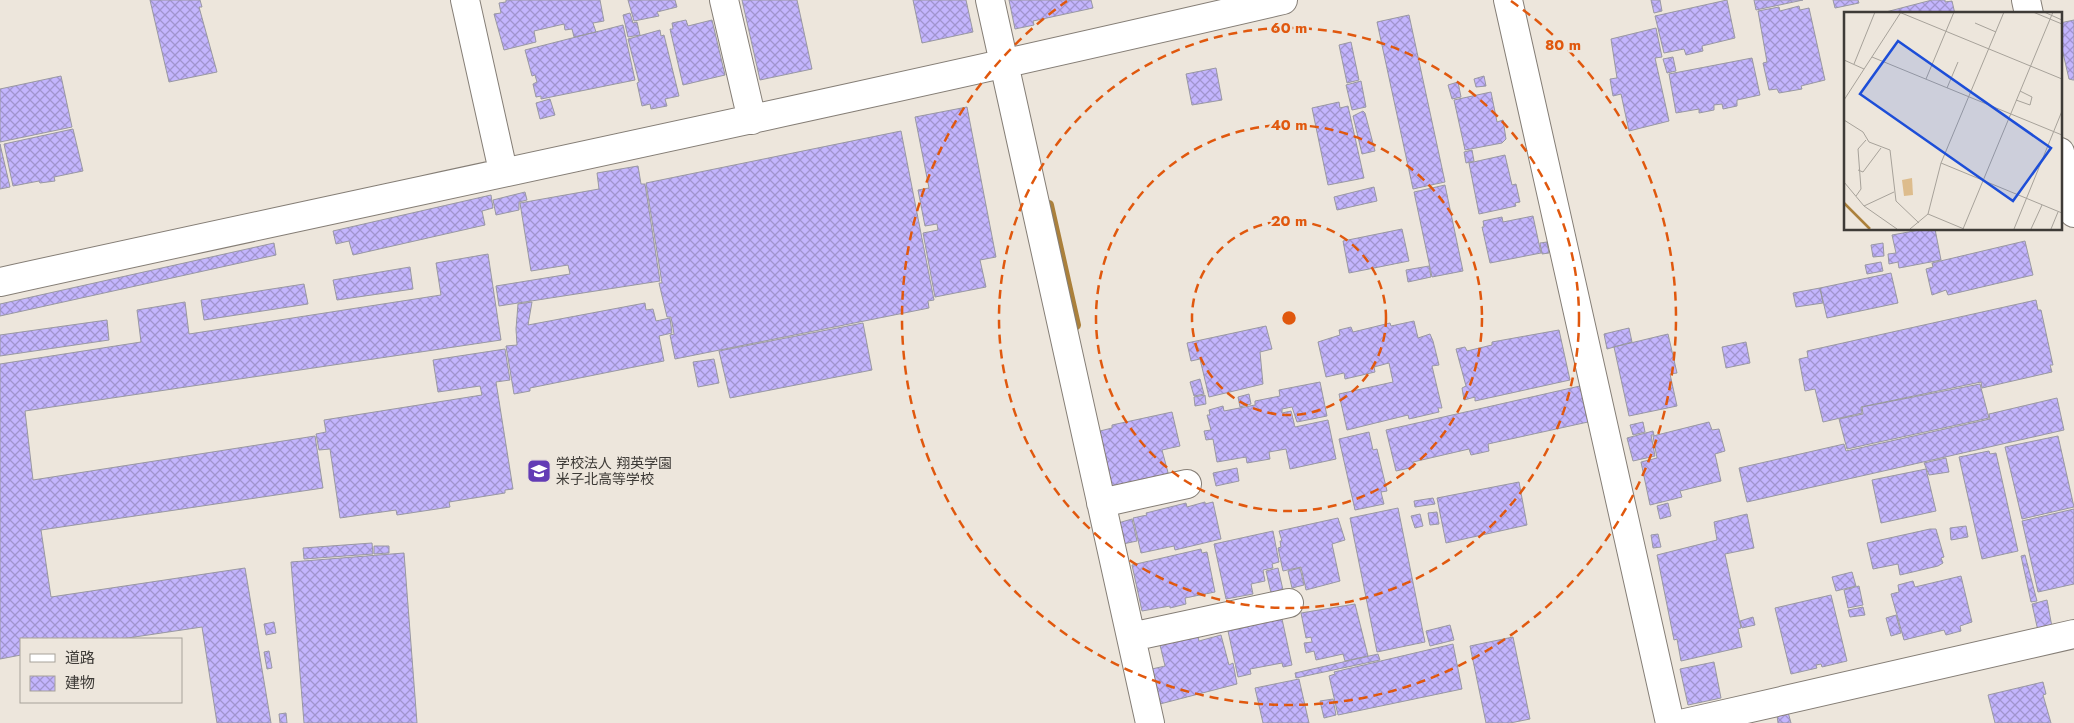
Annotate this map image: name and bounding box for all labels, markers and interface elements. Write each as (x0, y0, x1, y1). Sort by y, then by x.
inset map (1844, 12, 2062, 230)
text: 60 m (1271, 17, 1307, 39)
text: 80 m (1545, 34, 1581, 56)
text: 40 m (1270, 114, 1308, 136)
text: 20 m (1271, 210, 1307, 232)
centre of rings (1280, 309, 1298, 327)
place label: 学校法人 翔英学園 米子北高等学校 (556, 453, 672, 489)
school or university icon: 学校法人 翔英学園 米子北高等学校 (526, 458, 552, 484)
legend (20, 638, 182, 703)
text: 道路 (65, 647, 95, 669)
text: 建物 (65, 672, 95, 694)

